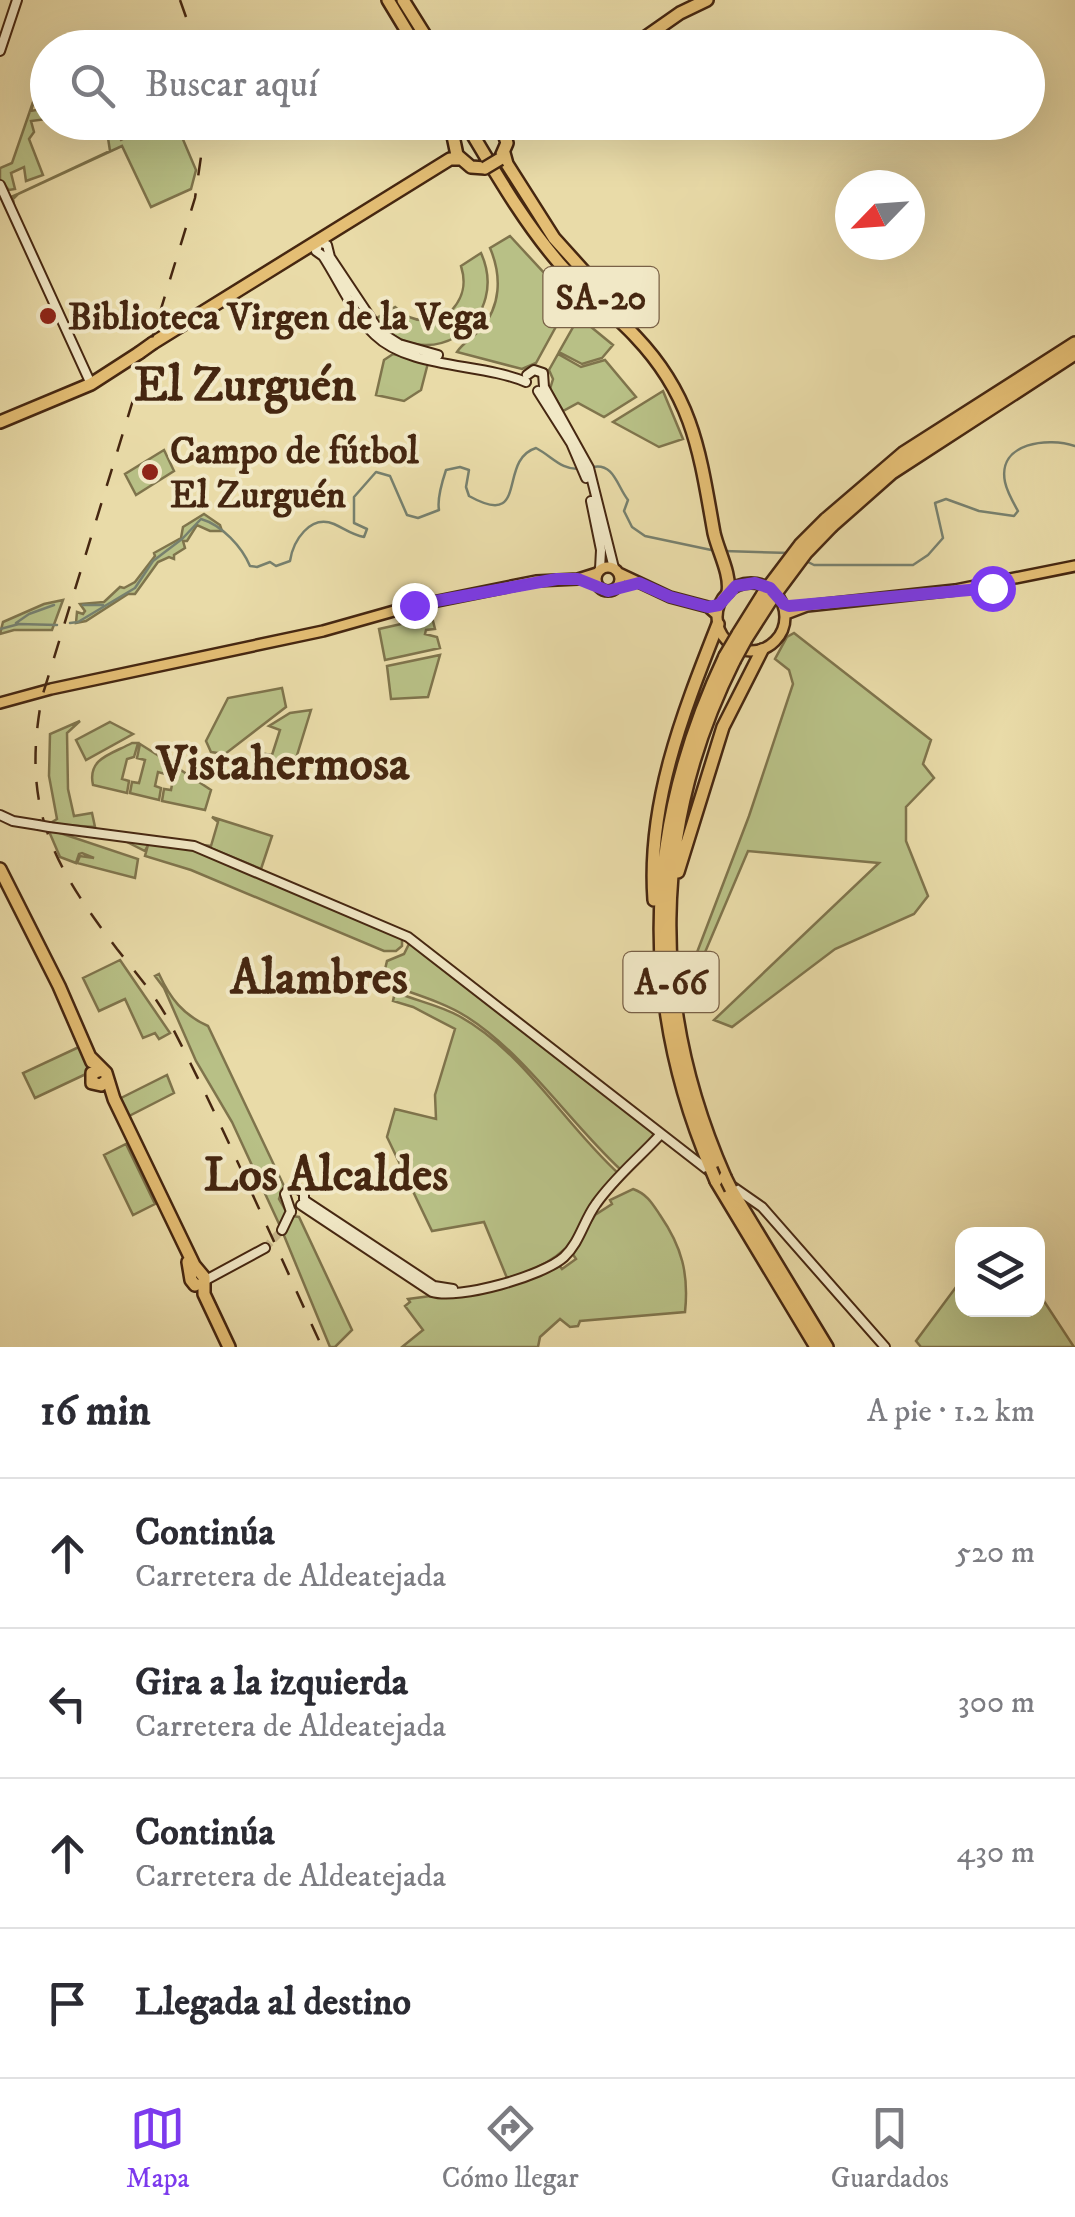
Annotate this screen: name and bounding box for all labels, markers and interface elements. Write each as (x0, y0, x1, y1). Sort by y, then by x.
search box (30, 30, 1045, 140)
icon: search (65, 58, 120, 113)
text: Buscar aquí (145, 61, 318, 109)
north arrow (835, 170, 925, 260)
road number: SA-20 (544, 267, 658, 327)
place label: Biblioteca Virgen de la Vega (68, 294, 489, 342)
marker: Biblioteca Virgen de la Vega (37, 305, 59, 327)
district label: El Zurguén (134, 356, 357, 416)
place label: Campo de fútbol El Zurguén (170, 428, 419, 520)
marker: Campo de fútbol El Zurguén (139, 461, 161, 483)
route start (970, 566, 1016, 612)
route end (392, 583, 438, 629)
district label: Vistahermosa (155, 735, 410, 795)
district label: Alambres (229, 949, 408, 1009)
road number: A-66 (624, 952, 718, 1012)
district label: Los Alcaldes (204, 1146, 448, 1206)
map controls (955, 1227, 1045, 1317)
button: layers (955, 1227, 1045, 1317)
text: 16 min (40, 1386, 150, 1438)
text: A pie · 1.2 km (867, 1392, 1035, 1432)
text: Continúa (135, 1509, 275, 1557)
icon: ahead (40, 1526, 95, 1581)
text: 520 m (955, 1533, 1035, 1573)
text: Carretera de Aldeatejada (135, 1557, 446, 1597)
text: Gira a la izquierda (135, 1659, 408, 1707)
icon: left (40, 1676, 95, 1731)
text: 300 m (958, 1683, 1035, 1723)
text: Carretera de Aldeatejada (135, 1707, 446, 1747)
text: Continúa (135, 1809, 275, 1857)
icon: ahead (40, 1826, 95, 1881)
text: 430 m (957, 1833, 1035, 1873)
text: Carretera de Aldeatejada (135, 1857, 446, 1897)
icon: arrive (40, 1976, 95, 2031)
text: Llegada al destino (135, 1979, 411, 2027)
tab: Mapa (126, 2101, 190, 2196)
tab: Cómo llegar (442, 2101, 579, 2196)
tab: Guardados (831, 2101, 949, 2196)

